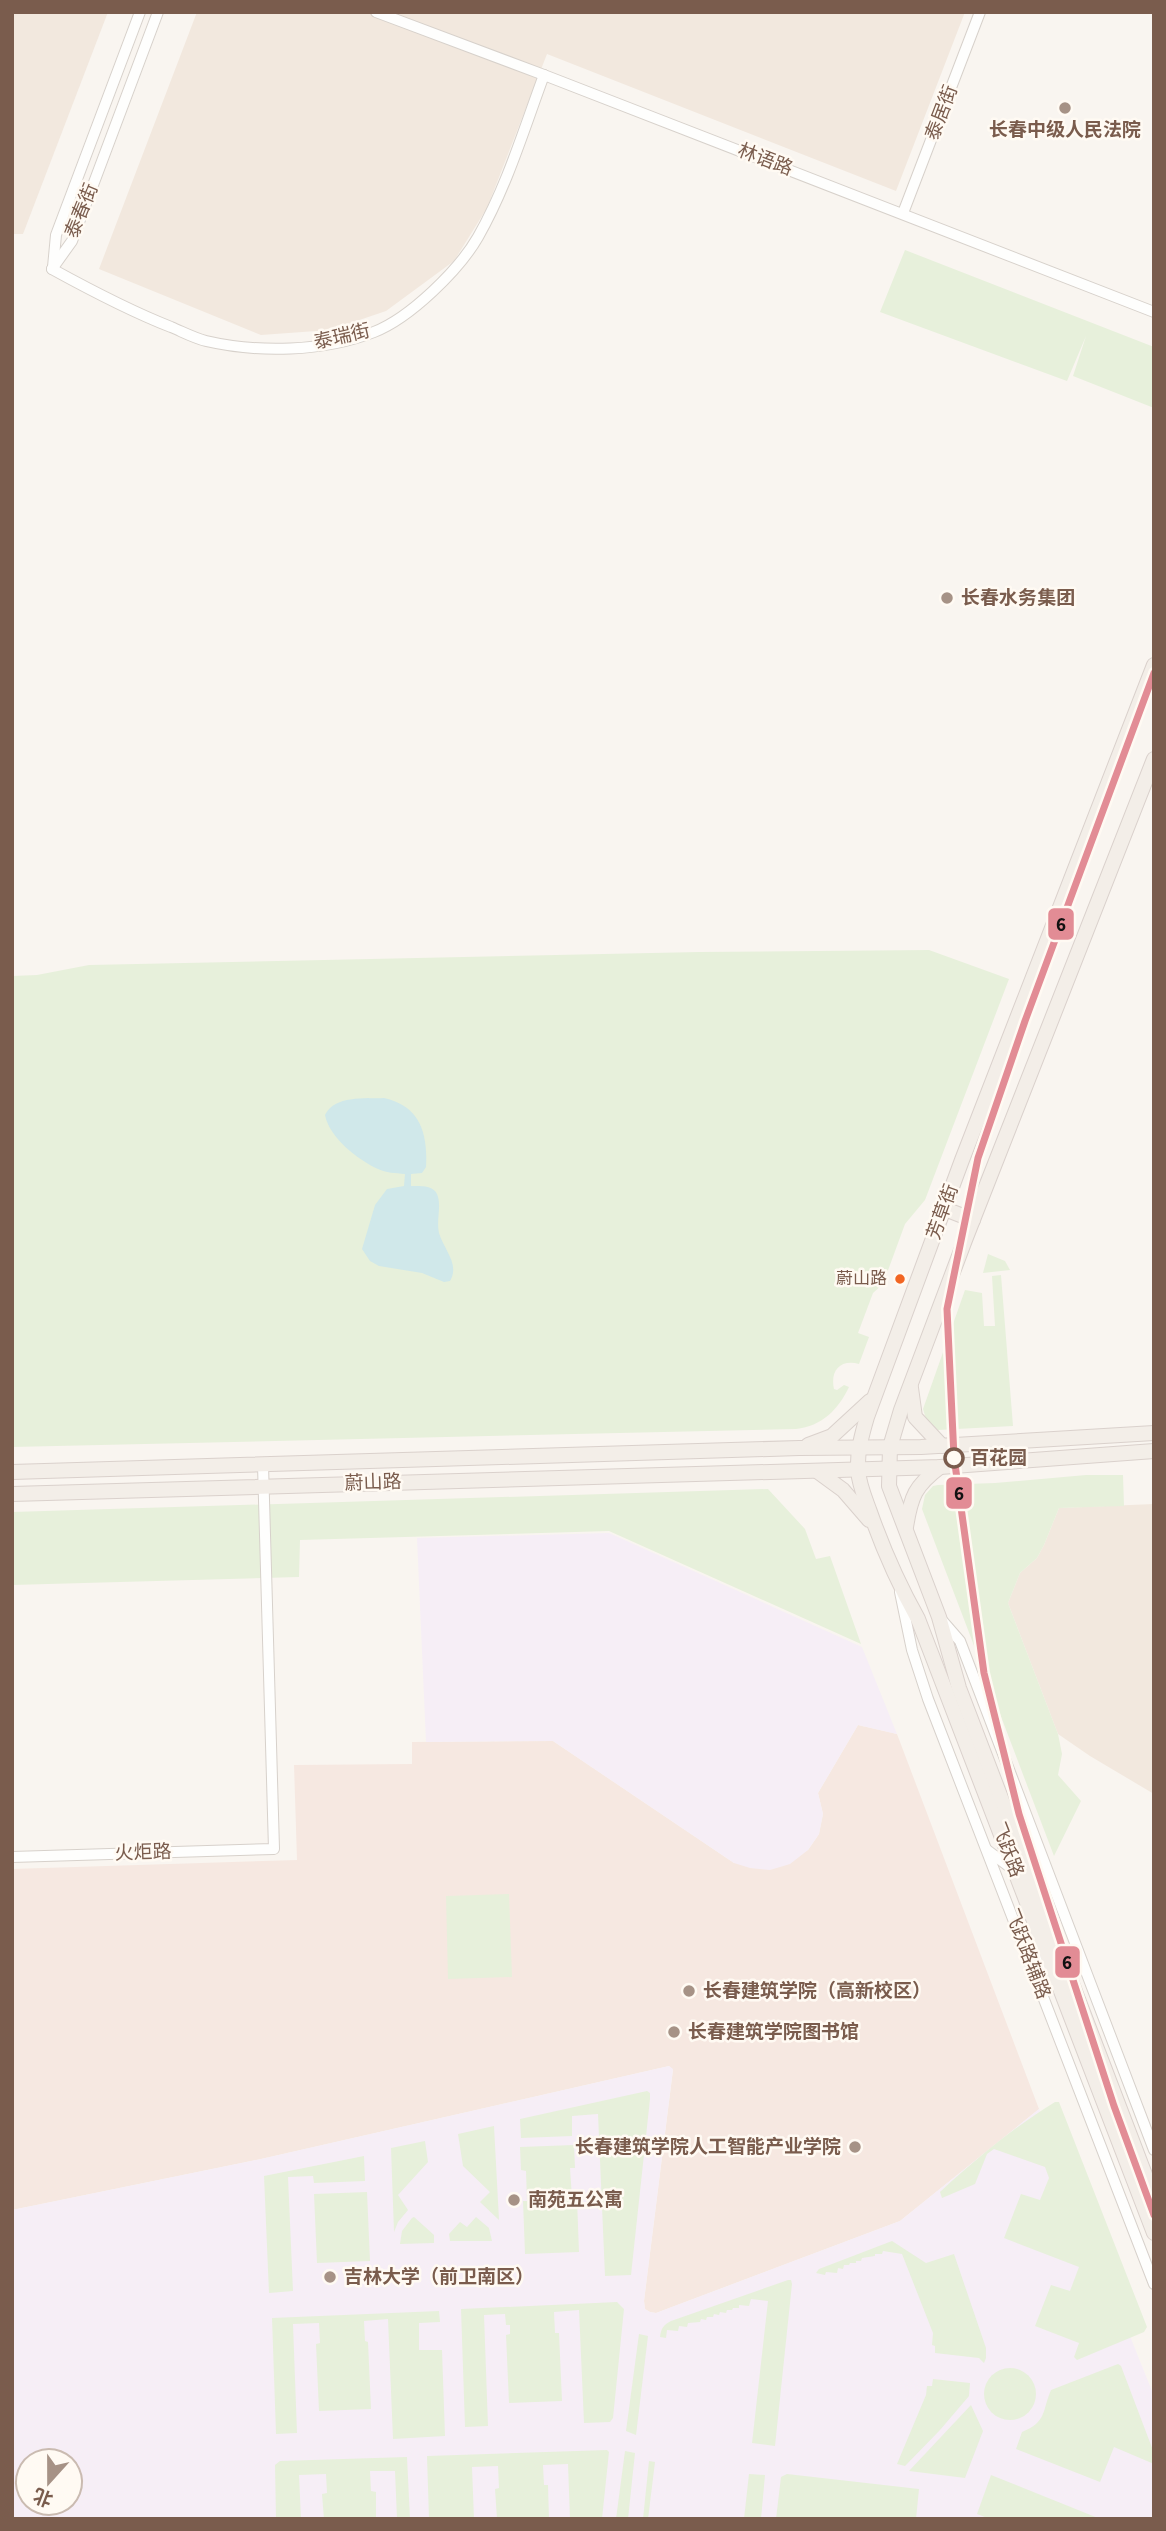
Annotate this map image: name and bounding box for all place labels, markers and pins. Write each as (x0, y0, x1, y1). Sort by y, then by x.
marker: 长春中级人民法院 (1057, 100, 1073, 116)
place label: 长春中级人民法院 (989, 117, 1141, 144)
place label: 长春水务集团 (961, 585, 1075, 612)
marker: 长春水务集团 (939, 590, 955, 606)
place label: 蔚山路 (836, 1267, 887, 1291)
marker: 蔚山路 (893, 1272, 907, 1286)
place label: 百花园 (970, 1445, 1027, 1472)
marker: 百花园 (944, 1448, 964, 1468)
place label: 长春建筑学院（高新校区） (703, 1978, 931, 2005)
marker: 长春建筑学院（高新校区） (681, 1983, 697, 1999)
place label: 长春建筑学院图书馆 (688, 2019, 859, 2046)
marker: 长春建筑学院图书馆 (666, 2024, 682, 2040)
place label: 长春建筑学院人工智能产业学院 (575, 2134, 841, 2161)
marker: 长春建筑学院人工智能产业学院 (847, 2139, 863, 2155)
place label: 南苑五公寓 (528, 2187, 623, 2214)
marker: 南苑五公寓 (506, 2192, 522, 2208)
place label: 吉林大学（前卫南区） (344, 2264, 534, 2291)
marker: 吉林大学（前卫南区） (322, 2269, 338, 2285)

